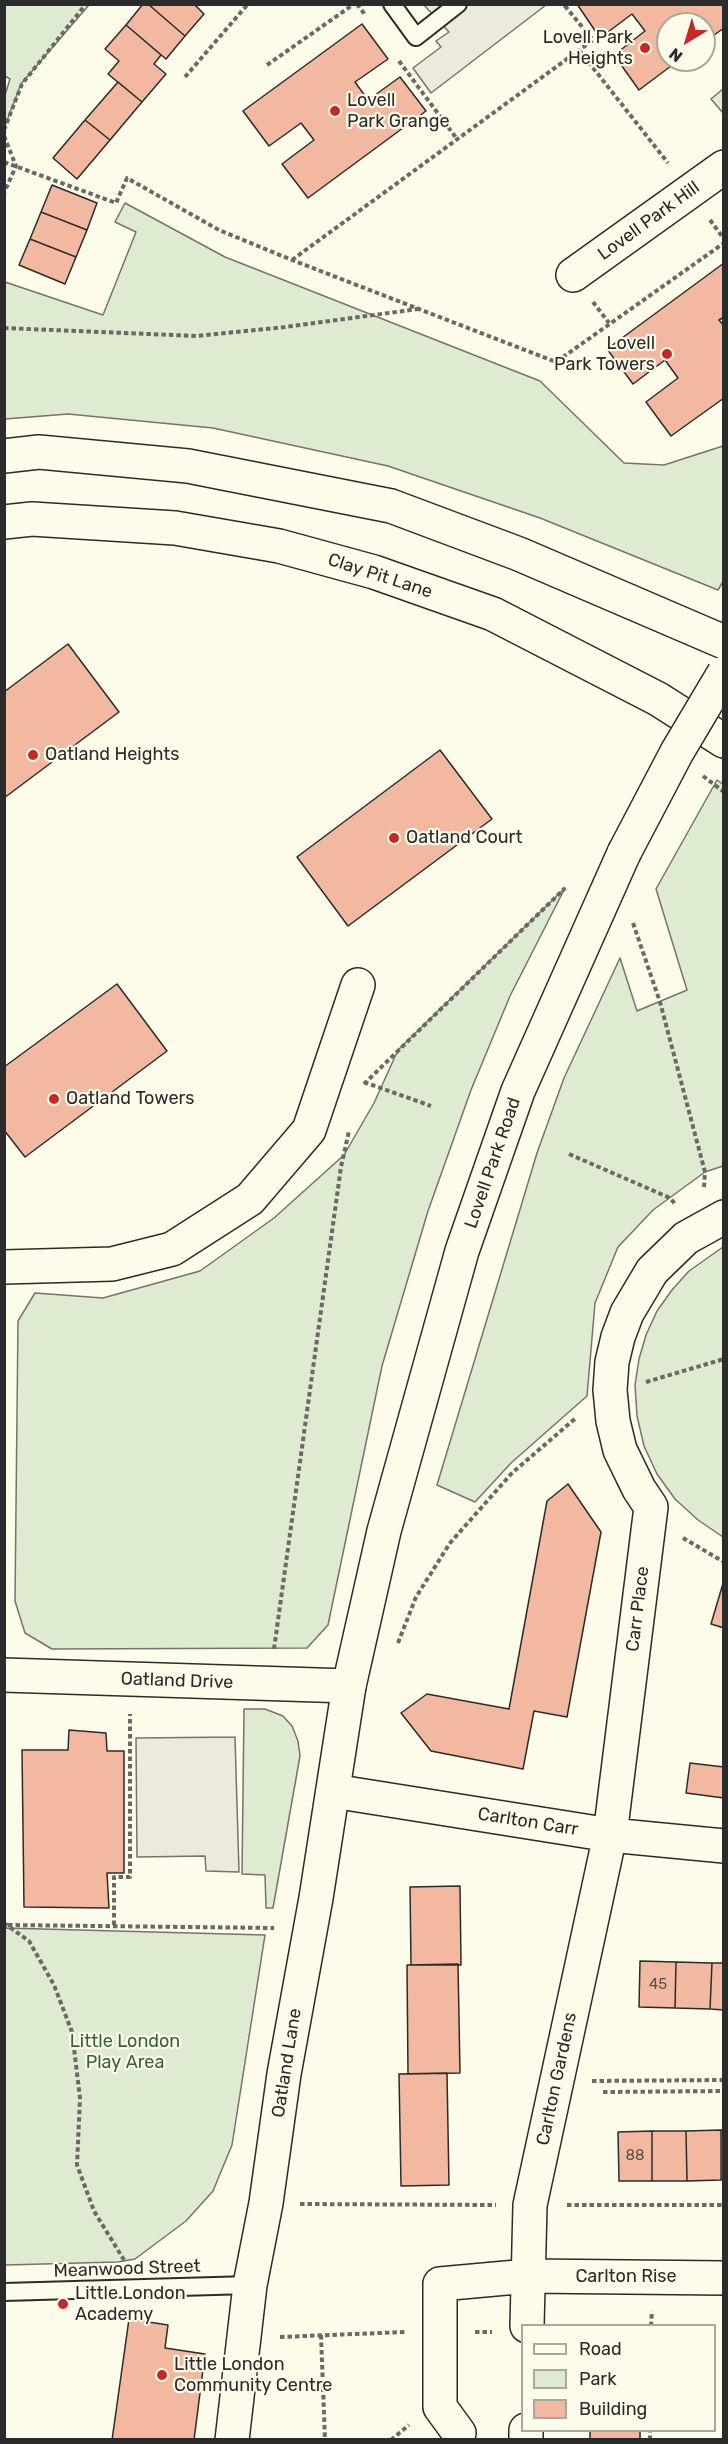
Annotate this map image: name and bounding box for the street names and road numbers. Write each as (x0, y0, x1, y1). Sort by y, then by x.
street label: Lovell Park Hill (594, 177, 704, 265)
street label: Clay Pit Lane (325, 549, 435, 603)
street label: Lovell Park Road (460, 1095, 526, 1231)
street label: Carr Place (622, 1565, 654, 1653)
street label: Oatland Drive (120, 1668, 234, 1694)
street label: Carlton Carr (476, 1803, 580, 1841)
street label: Oatland Lane (268, 2007, 306, 2119)
street label: Carlton Gardens (532, 2010, 582, 2148)
street label: Meanwood Street (53, 2256, 201, 2282)
street label: Carlton Rise (575, 2266, 677, 2288)

